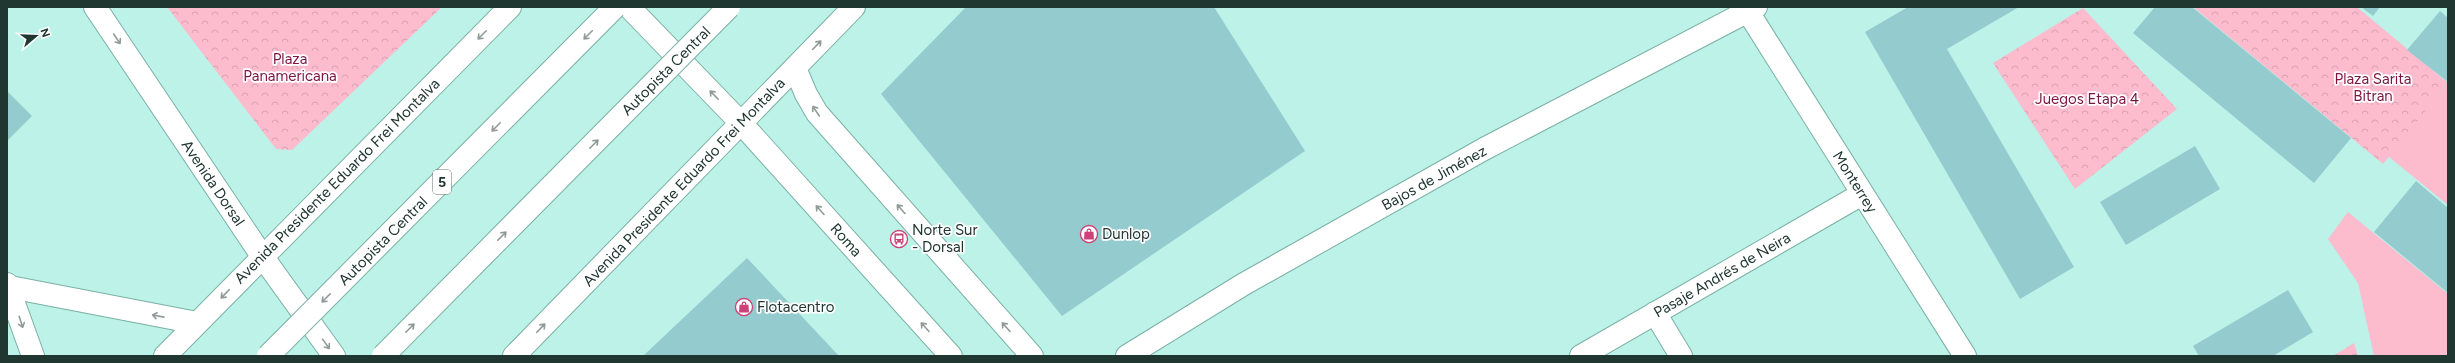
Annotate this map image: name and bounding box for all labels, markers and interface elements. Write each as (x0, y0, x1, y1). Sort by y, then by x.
north arrow (16, 16, 56, 56)
street label: Autopista Central (618, 23, 714, 119)
text: N (37, 27, 53, 39)
one-way arrow (477, 30, 487, 40)
one-way arrow (583, 30, 593, 40)
one-way arrow (113, 34, 121, 45)
one-way arrow (812, 40, 822, 50)
park label: Plaza Panamericana (243, 50, 337, 85)
park label: Plaza Sarita Bitran (2334, 70, 2412, 105)
street label: Avenida Presidente Eduardo Frei Montalva (579, 74, 789, 290)
street label: Avenida Presidente Eduardo Frei Montalva (231, 75, 443, 287)
one-way arrow (709, 90, 719, 100)
park label: Juegos Etapa 4 (2035, 90, 2139, 108)
one-way arrow (812, 106, 820, 117)
one-way arrow (491, 122, 501, 132)
street label: Avenida Dorsal (178, 137, 248, 229)
one-way arrow (589, 139, 598, 149)
street label: Bajos de Jiménez (1378, 142, 1490, 214)
street label: Monterrey (1829, 148, 1881, 216)
road number: 5 (433, 170, 451, 194)
street label: Autopista Central (335, 193, 431, 289)
one-way arrow (897, 204, 906, 214)
one-way arrow (815, 205, 824, 215)
street label: Roma (826, 220, 866, 260)
place label: Norte Sur - Dorsal (912, 221, 978, 256)
shop icon: Dunlop (1079, 224, 1099, 244)
place label: Dunlop (1102, 225, 1150, 243)
bus stop icon: Norte Sur - Dorsal (889, 229, 909, 249)
street label: Pasaje Andrés de Neira (1650, 229, 1794, 321)
one-way arrow (497, 231, 507, 241)
one-way arrow (220, 289, 230, 299)
one-way arrow (321, 294, 331, 303)
shop icon: Flotacentro (734, 297, 754, 317)
place label: Flotacentro (757, 298, 835, 316)
one-way arrow (152, 312, 165, 320)
one-way arrow (18, 315, 26, 327)
one-way arrow (921, 322, 930, 332)
one-way arrow (1002, 322, 1011, 332)
one-way arrow (405, 323, 415, 333)
one-way arrow (536, 323, 546, 333)
one-way arrow (322, 339, 330, 350)

